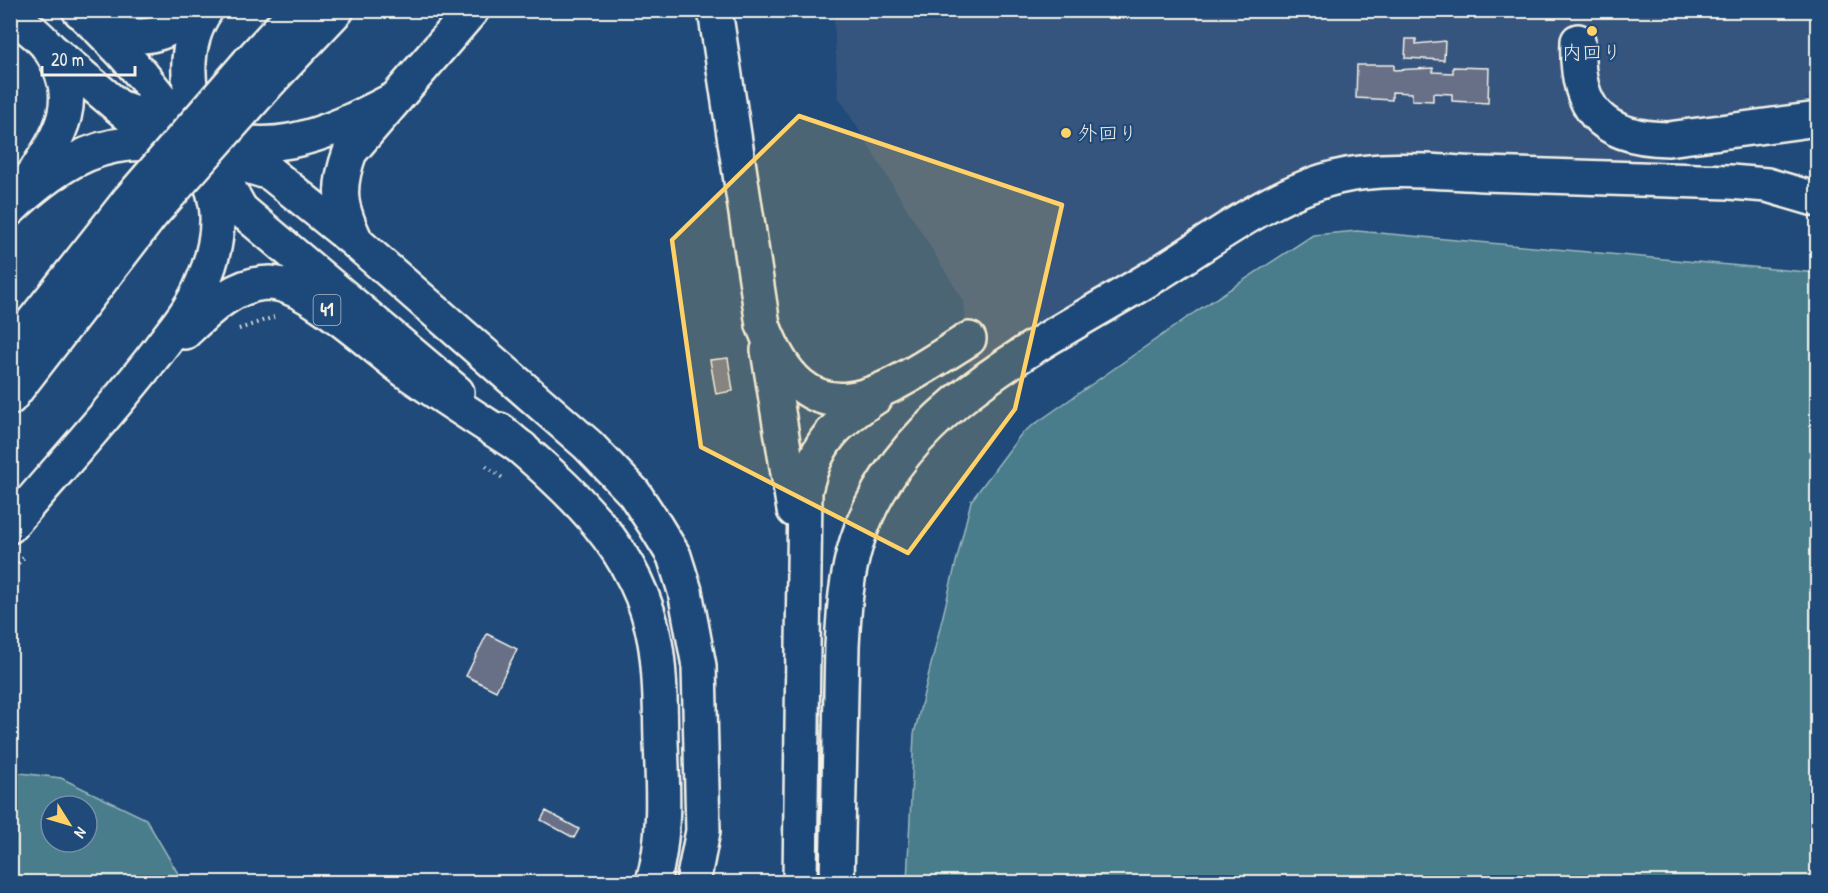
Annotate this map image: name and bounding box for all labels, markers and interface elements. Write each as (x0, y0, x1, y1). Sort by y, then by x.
marker: 内回り (1585, 24, 1599, 38)
place label: 内回り (1562, 38, 1622, 65)
scale bar (42, 39, 135, 77)
text: 20 m (51, 47, 84, 72)
place label: 外回り (1078, 119, 1138, 146)
marker: 外回り (1059, 126, 1073, 140)
road number: 41 (314, 295, 340, 325)
north arrow (39, 794, 99, 854)
text: N (69, 823, 92, 843)

